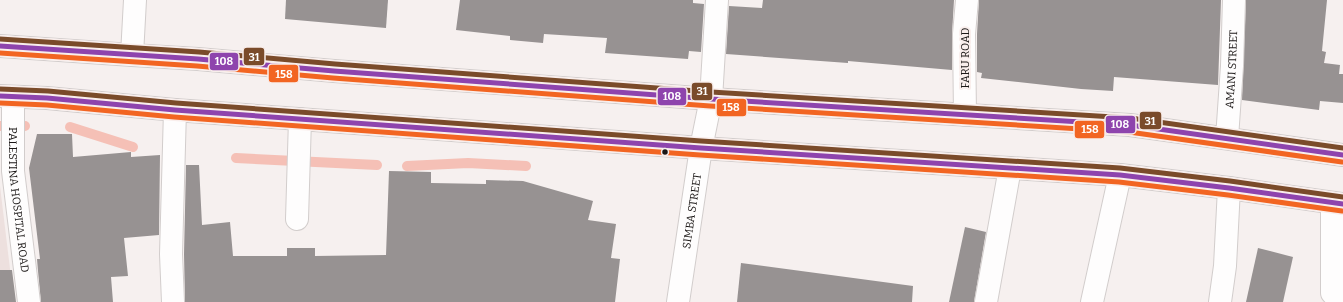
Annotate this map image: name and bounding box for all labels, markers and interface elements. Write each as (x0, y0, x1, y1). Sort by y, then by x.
street label: FARU ROAD (959, 28, 972, 88)
street label: AMANI STREET (1223, 29, 1240, 109)
line badge: 31 (243, 47, 265, 66)
text: 31 (248, 51, 260, 64)
line badge: 108 (209, 52, 239, 71)
text: 108 (215, 55, 234, 68)
line badge: 158 (268, 64, 299, 83)
text: 158 (275, 68, 293, 81)
line badge: 31 (691, 82, 713, 101)
text: 31 (696, 85, 708, 98)
line badge: 108 (657, 87, 687, 106)
text: 108 (663, 90, 682, 103)
line badge: 158 (716, 98, 747, 117)
text: 158 (722, 101, 740, 114)
line badge: 31 (1139, 111, 1162, 130)
line badge: 108 (1105, 115, 1136, 134)
text: 31 (1144, 115, 1156, 128)
text: 108 (1111, 118, 1130, 131)
line badge: 158 (1074, 120, 1105, 139)
text: 158 (1081, 123, 1099, 136)
street label: PALESTINA HOSPITAL ROAD (6, 127, 31, 273)
unlabelled marker (660, 147, 670, 157)
street label: SIMBA STREET (680, 172, 704, 250)

